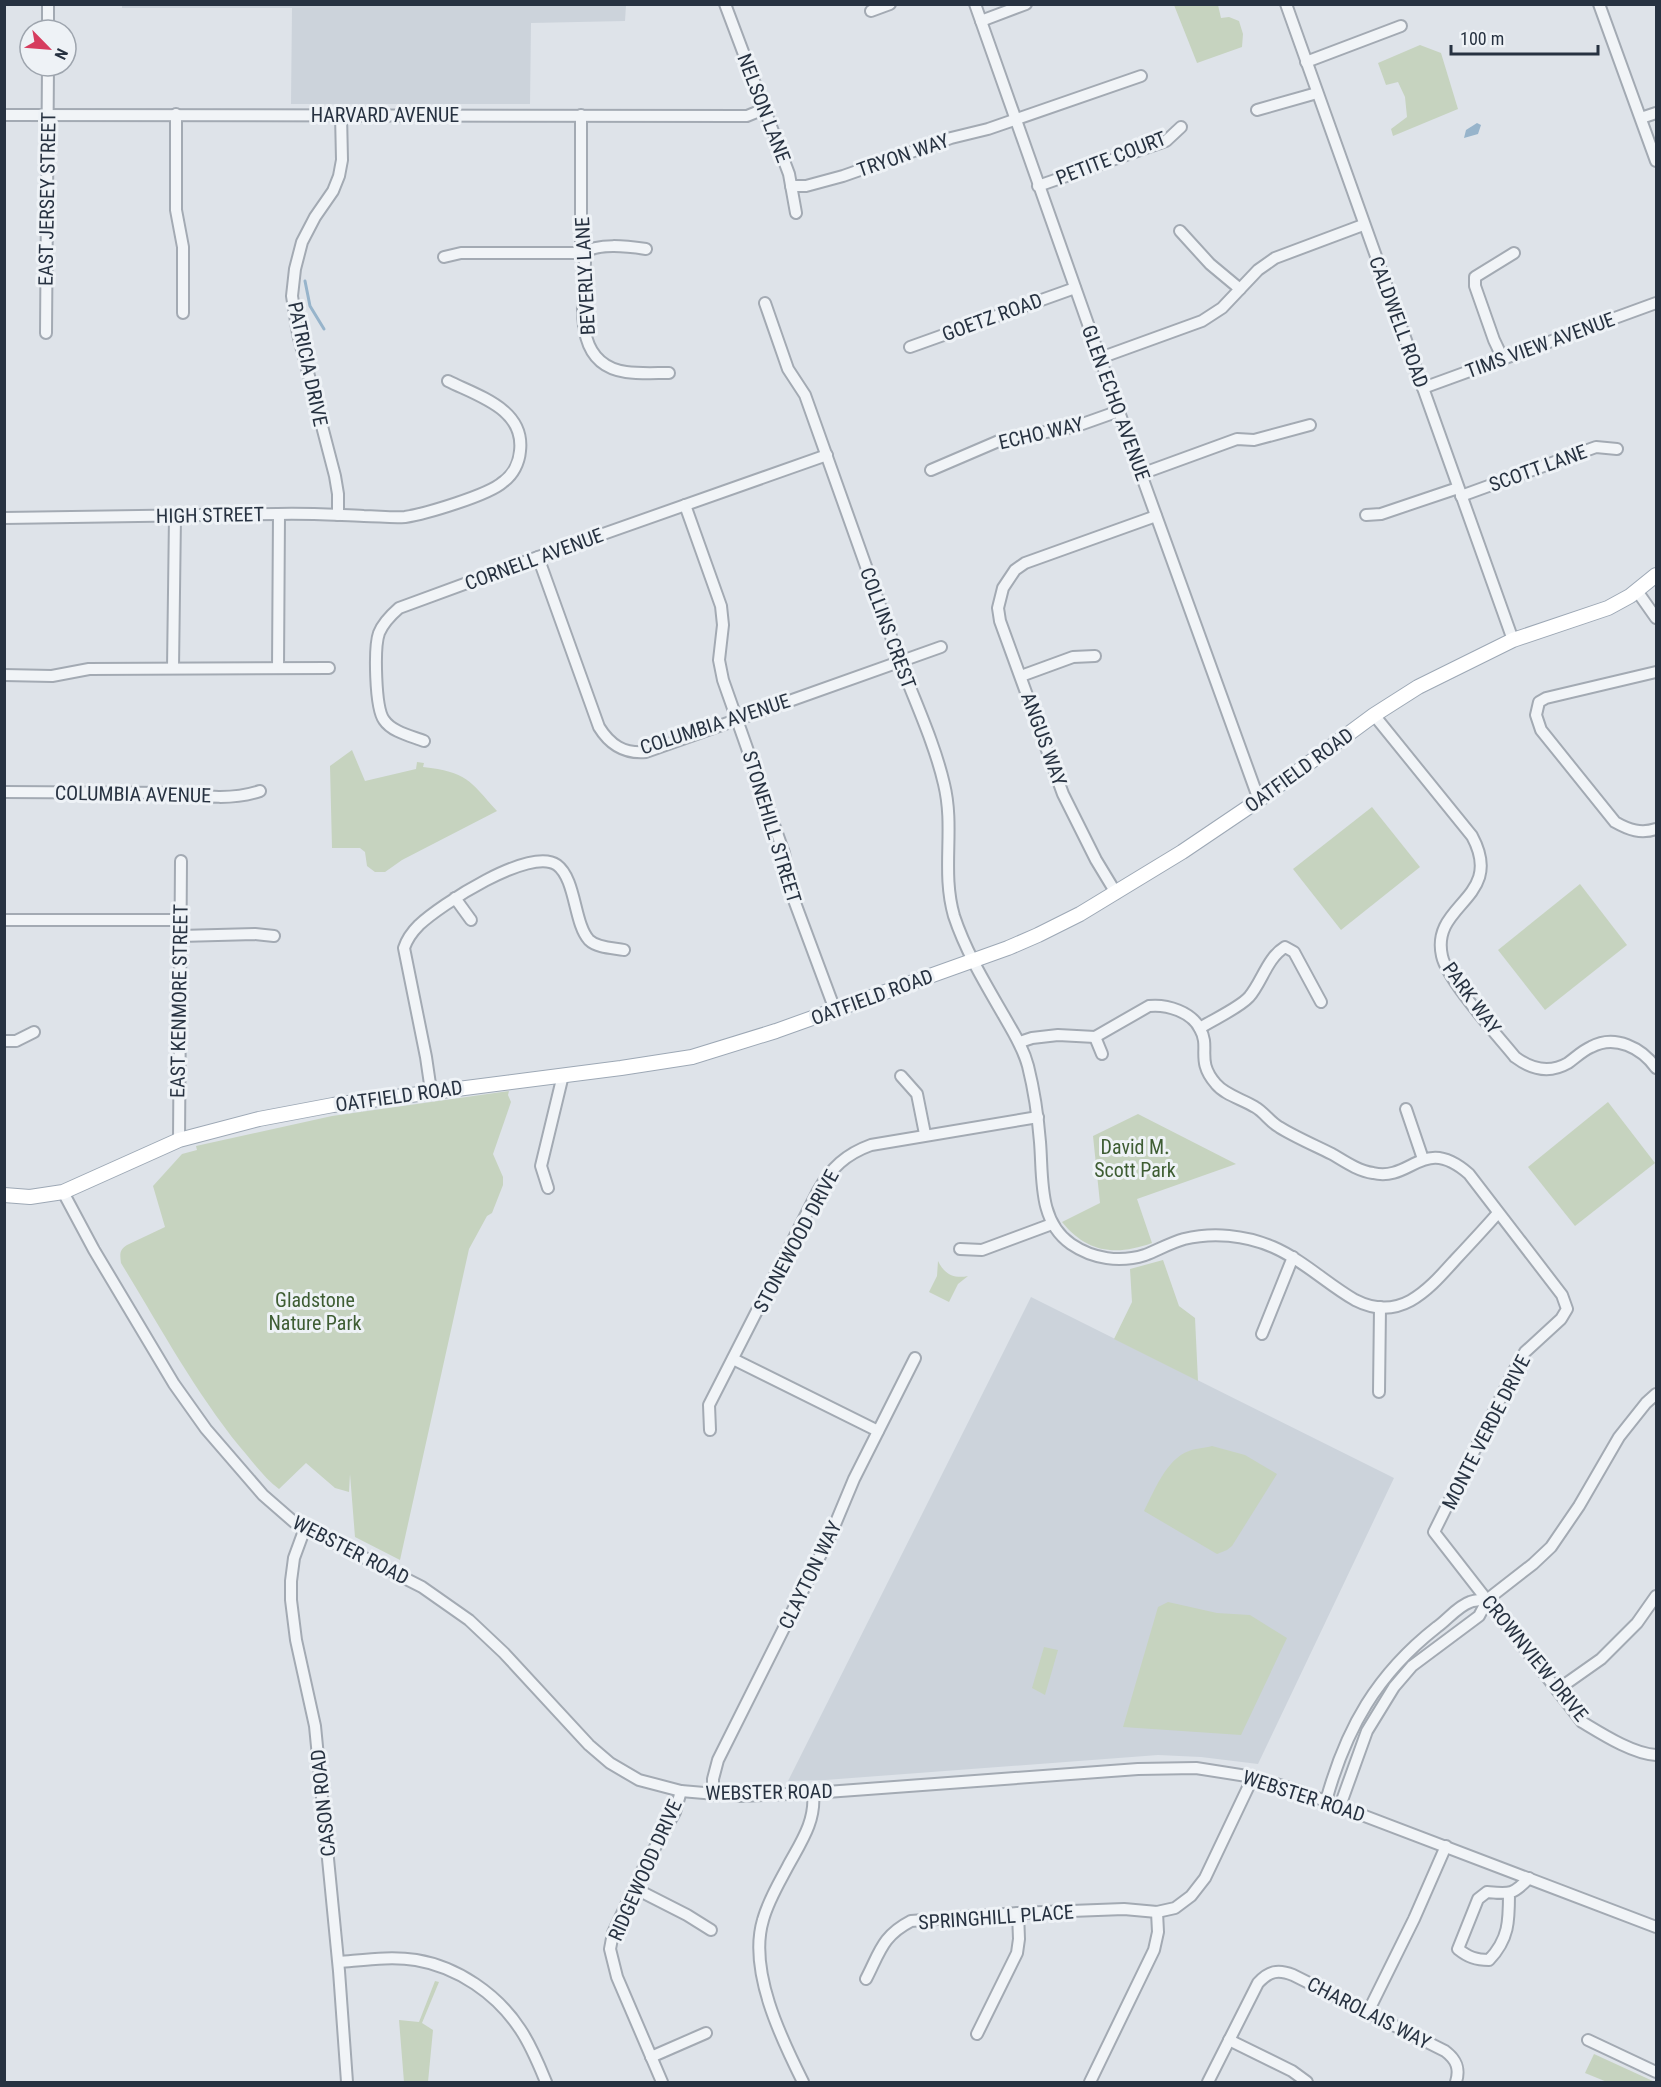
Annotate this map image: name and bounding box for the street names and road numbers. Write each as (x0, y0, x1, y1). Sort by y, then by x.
street label: NELSON LANE (732, 50, 796, 166)
street label: HARVARD AVENUE (311, 103, 459, 127)
street label: EAST JERSEY STREET (33, 112, 61, 286)
street label: PETITE COURT (1052, 126, 1170, 190)
street label: TRYON WAY (854, 128, 953, 182)
street label: BEVERLY LANE (570, 216, 600, 336)
street label: CALDWELL ROAD (1364, 253, 1434, 391)
street label: GOETZ ROAD (939, 288, 1045, 346)
street label: PATRICIA DRIVE (283, 299, 333, 429)
street label: TIMS VIEW AVENUE (1462, 307, 1618, 383)
street label: GLEN ECHO AVENUE (1077, 322, 1155, 484)
street label: ECHO WAY (996, 411, 1086, 454)
street label: SCOTT LANE (1486, 439, 1590, 497)
street label: HIGH STREET (156, 502, 264, 528)
street label: CORNELL AVENUE (462, 523, 606, 595)
street label: COLLINS CREST (855, 564, 921, 692)
street label: COLUMBIA AVENUE (637, 688, 793, 760)
street label: ANGUS WAY (1016, 689, 1072, 790)
street label: OATFIELD ROAD (1240, 723, 1358, 817)
street label: STONEHILL STREET (737, 748, 807, 906)
street label: COLUMBIA AVENUE (55, 781, 211, 807)
street label: EAST KENMORE STREET (165, 904, 193, 1098)
street label: PARK WAY (1438, 957, 1506, 1039)
street label: OATFIELD ROAD (808, 964, 936, 1030)
street label: OATFIELD ROAD (334, 1075, 464, 1117)
street label: STONEWOOD DRIVE (748, 1165, 844, 1317)
street label: MONTE VERDE DRIVE (1437, 1351, 1535, 1513)
street label: WEBSTER ROAD (289, 1510, 413, 1590)
street label: CLAYTON WAY (773, 1517, 847, 1633)
street label: CROWNVIEW DRIVE (1477, 1590, 1593, 1726)
street label: CASON ROAD (305, 1748, 341, 1858)
street label: WEBSTER ROAD (1240, 1765, 1368, 1827)
street label: WEBSTER ROAD (705, 1779, 833, 1805)
street label: RIDGEWOOD DRIVE (603, 1796, 687, 1944)
street label: SPRINGHILL PLACE (917, 1900, 1075, 1934)
street label: CHAROLAIS WAY (1303, 1972, 1435, 2055)

